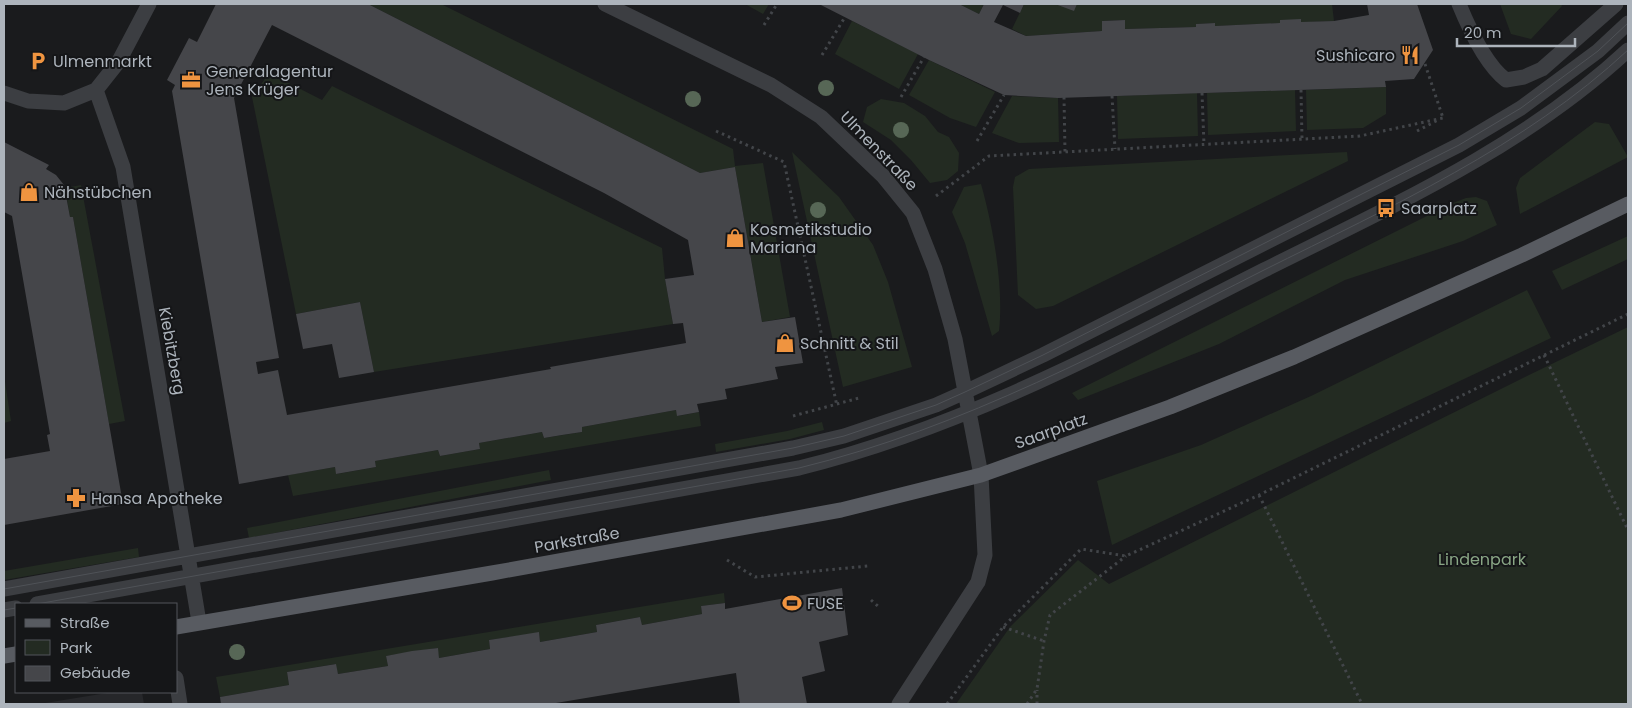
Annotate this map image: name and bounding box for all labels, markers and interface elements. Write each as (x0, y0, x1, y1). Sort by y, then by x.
scale bar (1457, 15, 1574, 47)
text: 20 m (1464, 22, 1502, 43)
place label: Sushicaro (1316, 44, 1395, 67)
restaurant icon: Sushicaro (1399, 44, 1421, 66)
parking icon: Ulmenmarkt (27, 50, 49, 72)
place label: Ulmenmarkt (53, 50, 152, 73)
place label: Generalagentur Jens Krüger (206, 60, 333, 101)
office icon: Generalagentur Jens Krüger (180, 69, 202, 91)
street label: Ulmenstraße (835, 106, 923, 196)
shop icon: Nähstübchen (18, 181, 40, 203)
place label: Nähstübchen (44, 181, 152, 204)
bus stop icon: Saarplatz (1375, 197, 1397, 219)
place label: Saarplatz (1401, 197, 1477, 220)
place label: Kosmetikstudio Mariana (750, 218, 872, 259)
shop icon: Kosmetikstudio Mariana (724, 227, 746, 249)
street label: Kiebitzberg (153, 305, 191, 397)
shop icon: Schnitt & Stil (774, 332, 796, 354)
place label: Schnitt & Stil (800, 332, 899, 355)
street label: Saarplatz (1012, 407, 1090, 455)
pharmacy icon: Hansa Apotheke (65, 487, 87, 509)
place label: Hansa Apotheke (91, 487, 223, 510)
street label: Parkstraße (533, 521, 621, 559)
park label: Lindenpark (1438, 548, 1527, 571)
sports icon: FUSE (781, 592, 803, 614)
place label: FUSE (807, 592, 843, 615)
legend (15, 603, 178, 693)
text: Straße (60, 612, 110, 633)
text: Park (60, 637, 92, 658)
text: Gebäude (60, 662, 130, 683)

